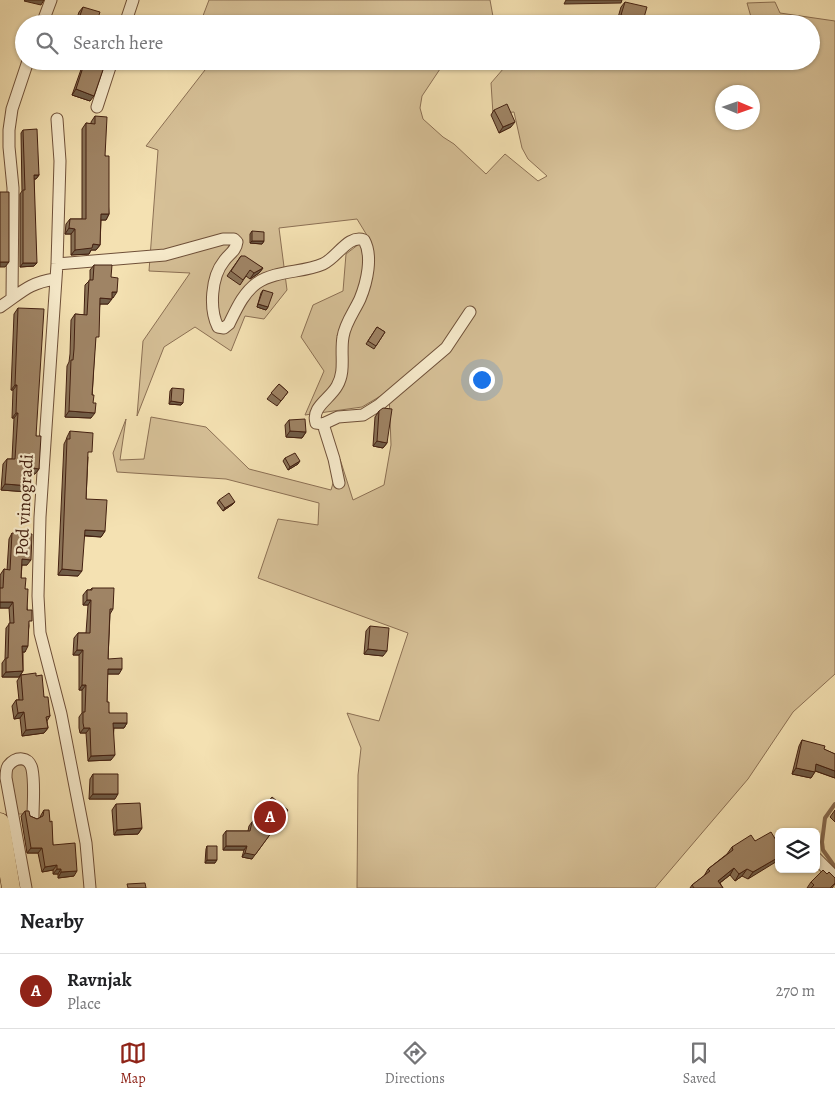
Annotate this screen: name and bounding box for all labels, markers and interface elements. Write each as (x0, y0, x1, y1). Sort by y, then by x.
search box (15, 15, 820, 70)
icon: search (33, 29, 61, 57)
text: Search here (73, 30, 163, 56)
north arrow (715, 85, 760, 130)
your location (469, 367, 495, 393)
street label: Pod vinogradi (9, 453, 39, 557)
pin: A (254, 798, 286, 836)
map controls (775, 828, 820, 873)
button: layers (775, 828, 820, 873)
text: Nearby (20, 907, 83, 935)
text: Ravnjak (67, 967, 132, 993)
text: A (31, 980, 41, 1002)
text: 270 m (776, 980, 815, 1002)
text: Place (67, 993, 101, 1015)
tab: Map (119, 1039, 147, 1088)
tab: Directions (385, 1039, 445, 1088)
tab: Saved (683, 1039, 716, 1088)

